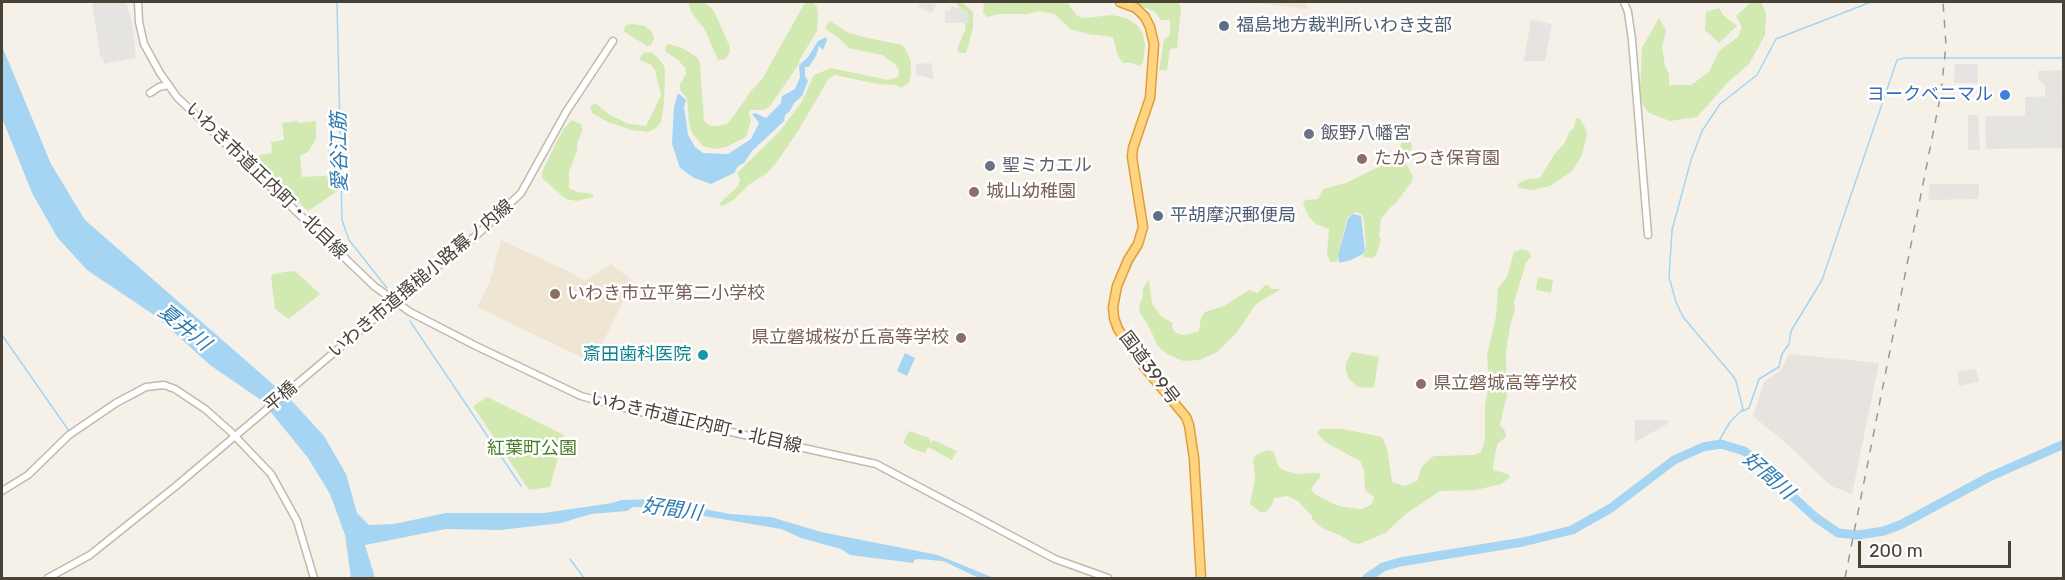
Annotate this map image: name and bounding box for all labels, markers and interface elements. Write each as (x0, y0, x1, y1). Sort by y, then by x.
place label: 福島地方裁判所いわき支部 (1236, 15, 1452, 37)
marker: 福島地方裁判所いわき支部 (1217, 19, 1231, 33)
place label: ヨークベニマル (1867, 84, 1993, 106)
marker: ヨークベニマル (1998, 88, 2012, 102)
street label: いわき市道正内町・北目線 (181, 98, 351, 264)
water label: 愛谷江筋 (327, 112, 353, 192)
place label: 飯野八幡宮 (1321, 123, 1411, 145)
marker: 飯野八幡宮 (1302, 127, 1316, 141)
place label: たかつき保育園 (1374, 148, 1500, 170)
marker: たかつき保育園 (1355, 152, 1369, 166)
place label: 聖ミカエル (1002, 155, 1092, 177)
marker: 聖ミカエル (983, 159, 997, 173)
place label: 城山幼稚園 (986, 181, 1076, 203)
marker: 城山幼稚園 (967, 185, 981, 199)
street label: いわき市道搔槌小路幕ノ内線 (324, 196, 518, 362)
place label: 平胡摩沢郵便局 (1170, 205, 1296, 227)
marker: 平胡摩沢郵便局 (1151, 209, 1165, 223)
place label: いわき市立平第二小学校 (567, 283, 765, 305)
marker: いわき市立平第二小学校 (548, 287, 562, 301)
water label: 夏井川 (153, 300, 215, 356)
place label: 県立磐城桜が丘高等学校 (751, 327, 949, 349)
street label: 国道399号 (1114, 327, 1184, 409)
marker: 県立磐城桜が丘高等学校 (954, 331, 968, 345)
place label: 斎田歯科医院 (583, 344, 691, 366)
marker: 斎田歯科医院 (696, 348, 710, 362)
place label: 県立磐城高等学校 (1433, 373, 1577, 395)
street label: 平橋 (260, 377, 302, 417)
marker: 県立磐城高等学校 (1414, 377, 1428, 391)
street label: いわき市道正内町・北目線 (588, 388, 804, 458)
park label: 紅葉町公園 (487, 438, 577, 460)
water label: 好間川 (1737, 447, 1799, 505)
water label: 好間川 (641, 494, 703, 526)
scale bar (1861, 529, 2014, 567)
text: 200 m (1869, 540, 1923, 562)

